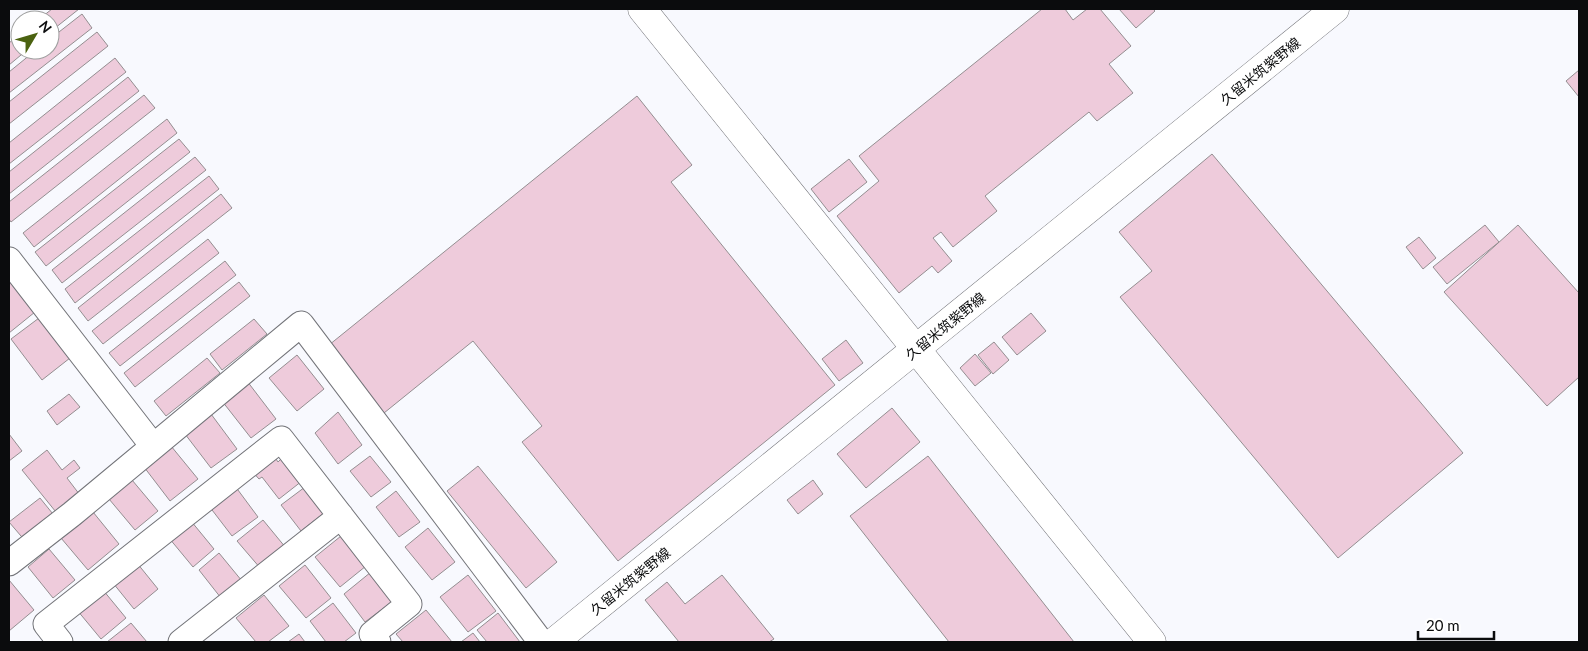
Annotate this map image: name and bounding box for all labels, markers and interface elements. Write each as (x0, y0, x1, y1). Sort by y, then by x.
north arrow (10, 10, 60, 60)
text: N (36, 17, 56, 36)
street label: 久留米筑紫野線 (1217, 34, 1303, 108)
street label: 久留米筑紫野線 (902, 289, 988, 363)
street label: 久留米筑紫野線 (587, 544, 673, 618)
scale bar (1418, 608, 1494, 640)
text: 20 m (1426, 616, 1460, 634)

